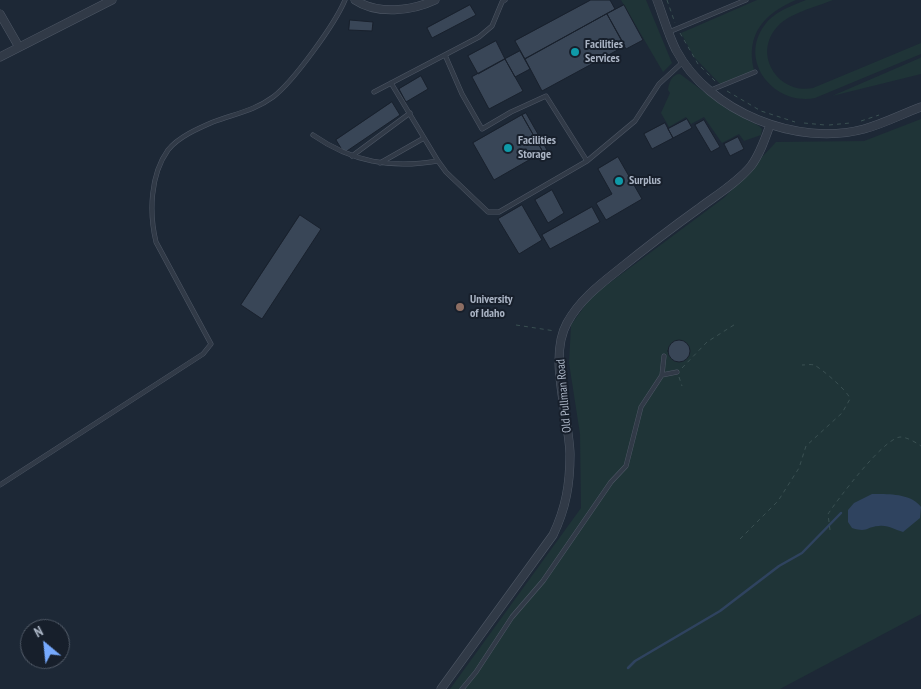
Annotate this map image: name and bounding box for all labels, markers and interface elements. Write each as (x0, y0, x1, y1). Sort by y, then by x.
place label: Facilities Services (585, 38, 623, 66)
marker: Facilities Services (569, 46, 581, 58)
place label: Facilities Storage (518, 134, 556, 162)
marker: Facilities Storage (502, 142, 514, 154)
place label: Surplus (629, 174, 661, 188)
marker: Surplus (613, 175, 625, 187)
place label: University of Idaho (470, 293, 513, 321)
marker: University of Idaho (454, 301, 466, 313)
street label: Old Pullman Road (554, 359, 574, 433)
north arrow (20, 619, 70, 669)
text: N (31, 622, 46, 641)

